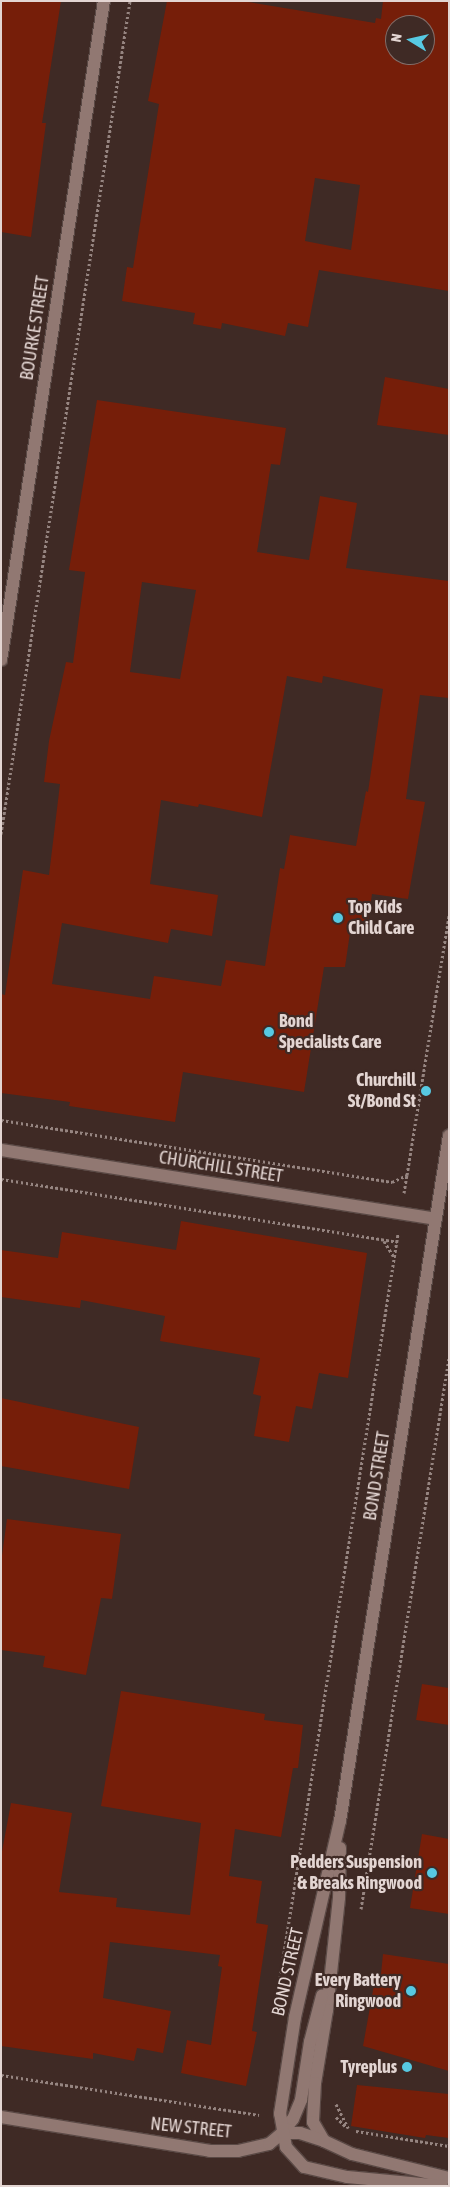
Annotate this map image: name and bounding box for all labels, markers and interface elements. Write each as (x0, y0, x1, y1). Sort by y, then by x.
north arrow (385, 15, 435, 65)
text: N (388, 32, 405, 43)
street label: BOURKE STREET (16, 274, 54, 382)
place label: Top Kids Child Care (348, 897, 415, 940)
marker: Top Kids Child Care (332, 912, 344, 924)
place label: Bond Specialists Care (279, 1011, 382, 1054)
marker: Bond Specialists Care (263, 1026, 275, 1038)
place label: Churchill St/Bond St (348, 1070, 416, 1112)
marker: Churchill St/Bond St (420, 1085, 432, 1097)
street label: CHURCHILL STREET (157, 1147, 285, 1187)
street label: BOND STREET (359, 1430, 395, 1522)
place label: Pedders Suspension & Breaks Ringwood (290, 1852, 422, 1895)
marker: Pedders Suspension & Breaks Ringwood (426, 1867, 438, 1879)
street label: BOND STREET (267, 1926, 309, 2018)
place label: Every Battery Ringwood (315, 1970, 401, 2012)
marker: Every Battery Ringwood (405, 1985, 417, 1997)
place label: Tyreplus (341, 2056, 397, 2078)
marker: Tyreplus (401, 2061, 413, 2073)
street label: NEW STREET (149, 2113, 233, 2143)

